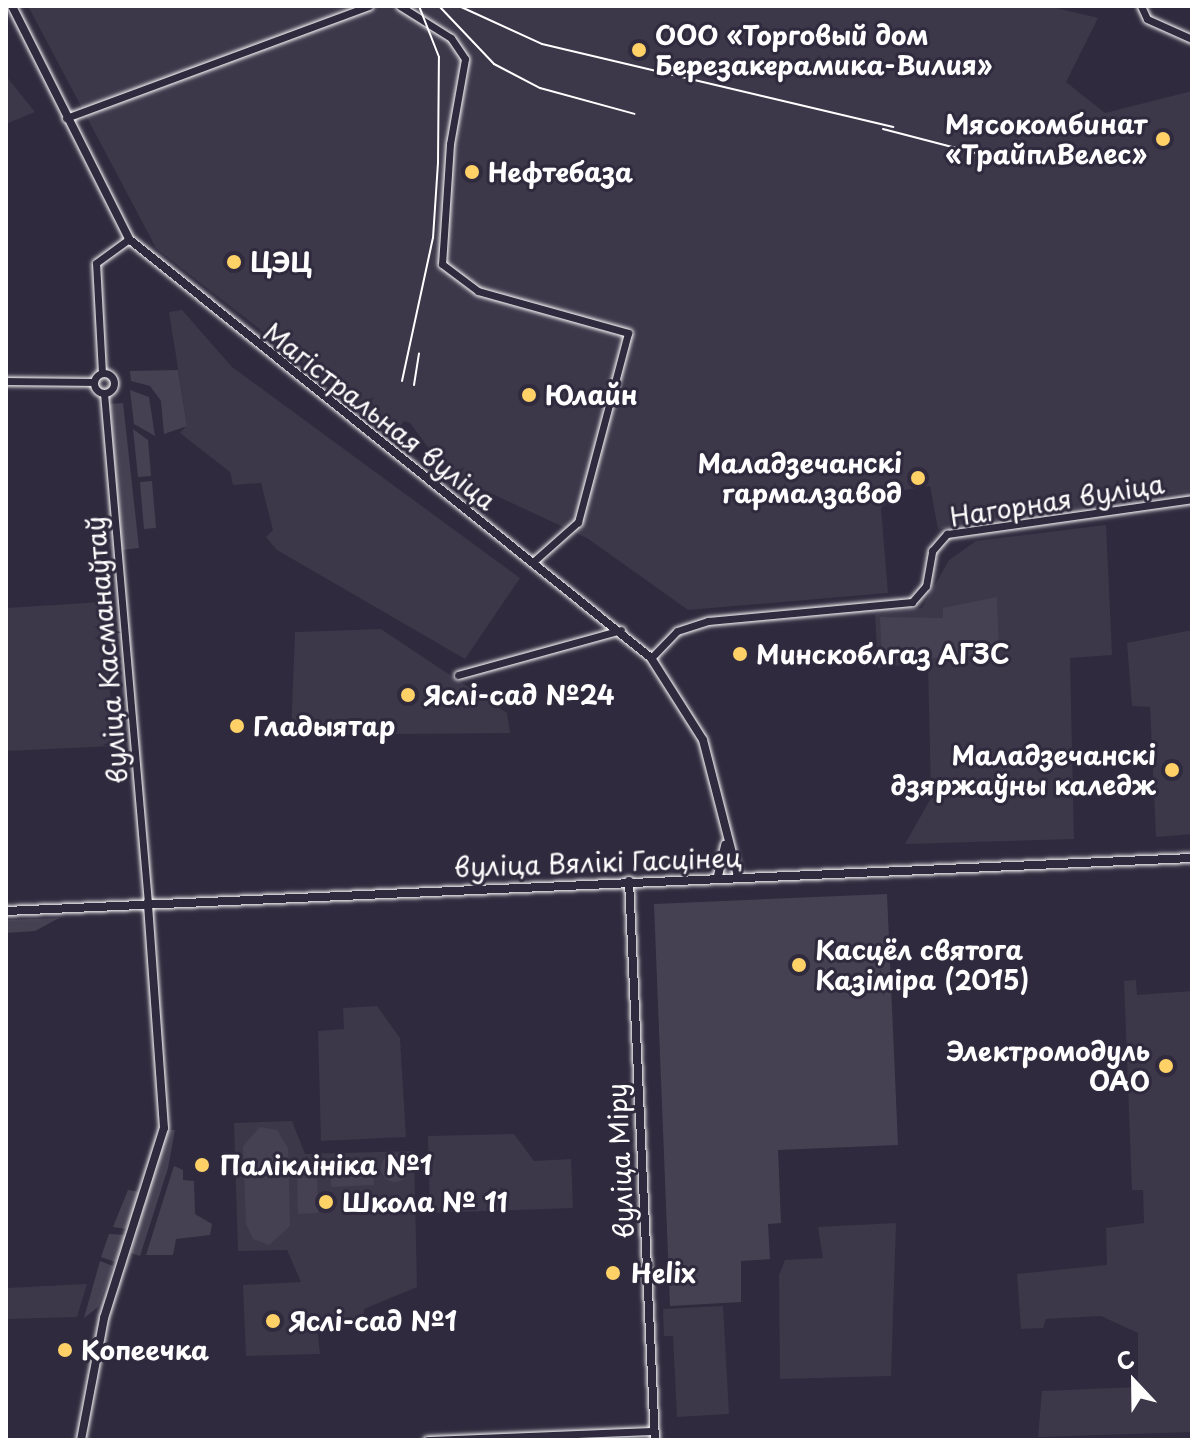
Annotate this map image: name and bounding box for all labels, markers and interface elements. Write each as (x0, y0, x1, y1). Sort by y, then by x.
place label: ООО «Торговый дом Березакерамика-Вилия» (655, 19, 992, 80)
marker: ООО «Торговый дом Березакерамика-Вилия» (630, 41, 648, 59)
place label: Мясокомбинат «ТрайплВелес» (945, 108, 1147, 170)
marker: Мясокомбинат «ТрайплВелес» (1154, 130, 1172, 148)
place label: Нефтебаза (488, 156, 633, 188)
marker: Нефтебаза (463, 163, 481, 181)
place label: ЦЭЦ (250, 246, 312, 278)
marker: ЦЭЦ (225, 253, 243, 271)
street label: Магістральная вуліца (258, 316, 502, 516)
place label: Юлайн (545, 379, 638, 411)
marker: Юлайн (520, 386, 538, 404)
place label: Маладзечанскі гармалзавод (697, 447, 902, 508)
street label: Нагорная вуліца (947, 468, 1167, 532)
marker: Маладзечанскі гармалзавод (909, 469, 927, 487)
street label: вуліца Касманаўтаў (79, 515, 133, 785)
place label: Минскоблгаз АГЗС (756, 638, 1009, 670)
marker: Минскоблгаз АГЗС (731, 645, 749, 663)
place label: Яслі-сад №24 (424, 679, 614, 711)
marker: Яслі-сад №24 (399, 686, 417, 704)
place label: Гладыятар (253, 710, 395, 742)
marker: Гладыятар (228, 717, 246, 735)
place label: Маладзечанскі дзяржаўны каледж (890, 739, 1156, 800)
marker: Маладзечанскі дзяржаўны каледж (1163, 761, 1181, 779)
street label: вуліца Вялікі Гасцінец (453, 841, 743, 883)
place label: Касцёл святога Казіміра (2015) (815, 934, 1029, 996)
marker: Касцёл святога Казіміра (2015) (790, 956, 808, 974)
place label: Электромодуль ОАО (946, 1035, 1150, 1096)
marker: Электромодуль ОАО (1157, 1057, 1175, 1075)
street label: вуліца Міру (600, 1083, 640, 1239)
place label: Паліклініка №1 (220, 1149, 433, 1181)
marker: Паліклініка №1 (191, 1154, 213, 1176)
place label: Школа № 11 (342, 1186, 509, 1218)
marker: Школа № 11 (317, 1193, 335, 1211)
place label: Helix (631, 1257, 696, 1289)
marker: Helix (602, 1262, 624, 1284)
place label: Яслі-сад №1 (289, 1305, 457, 1337)
marker: Яслі-сад №1 (264, 1312, 282, 1330)
place label: Копеечка (81, 1334, 209, 1366)
marker: Копеечка (56, 1341, 74, 1359)
text: С (1111, 1341, 1139, 1378)
north arrow (1094, 1342, 1174, 1422)

